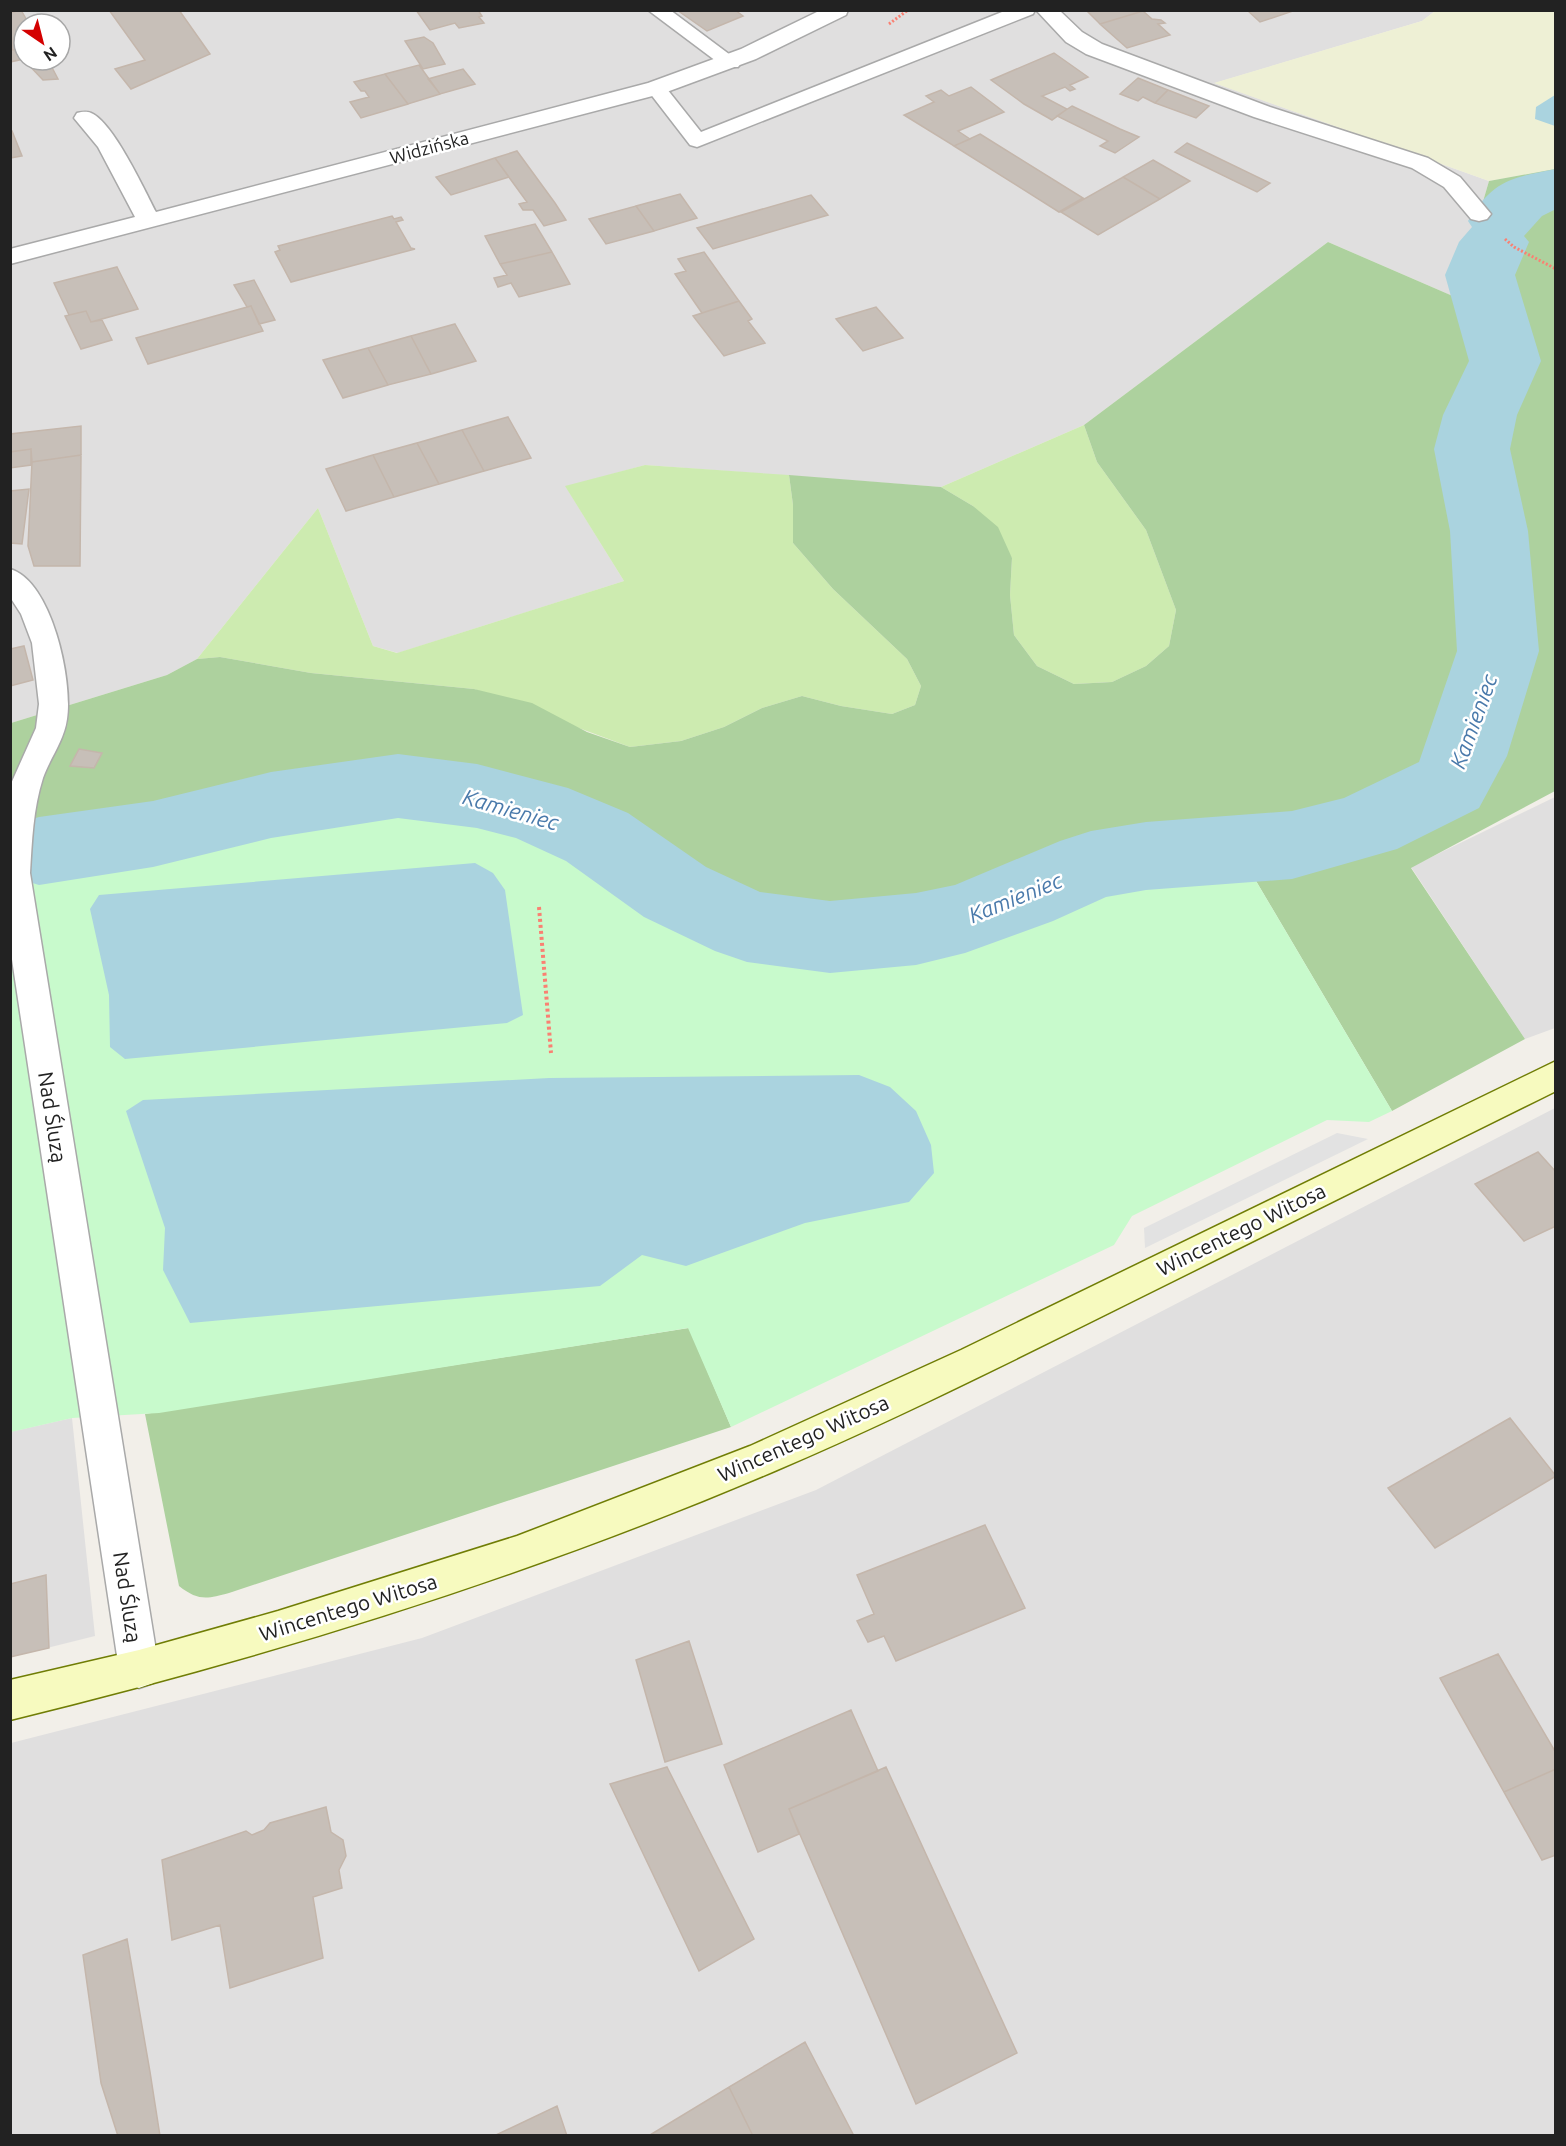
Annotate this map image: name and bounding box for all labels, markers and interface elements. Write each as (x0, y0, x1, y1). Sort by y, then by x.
north arrow (12, 12, 72, 72)
text: N (41, 43, 61, 65)
street label: Widzińska (387, 127, 471, 167)
water label: Kamieniec (1444, 670, 1502, 772)
water label: Kamieniec (460, 783, 563, 835)
water label: Kamieniec (965, 867, 1066, 927)
street label: Nad Śluzą (34, 1070, 72, 1164)
street label: Wincentego Witosa (1153, 1178, 1329, 1280)
street label: Wincentego Witosa (714, 1390, 892, 1486)
street label: Nad Śluzą (109, 1550, 147, 1644)
street label: Wincentego Witosa (256, 1569, 440, 1645)

